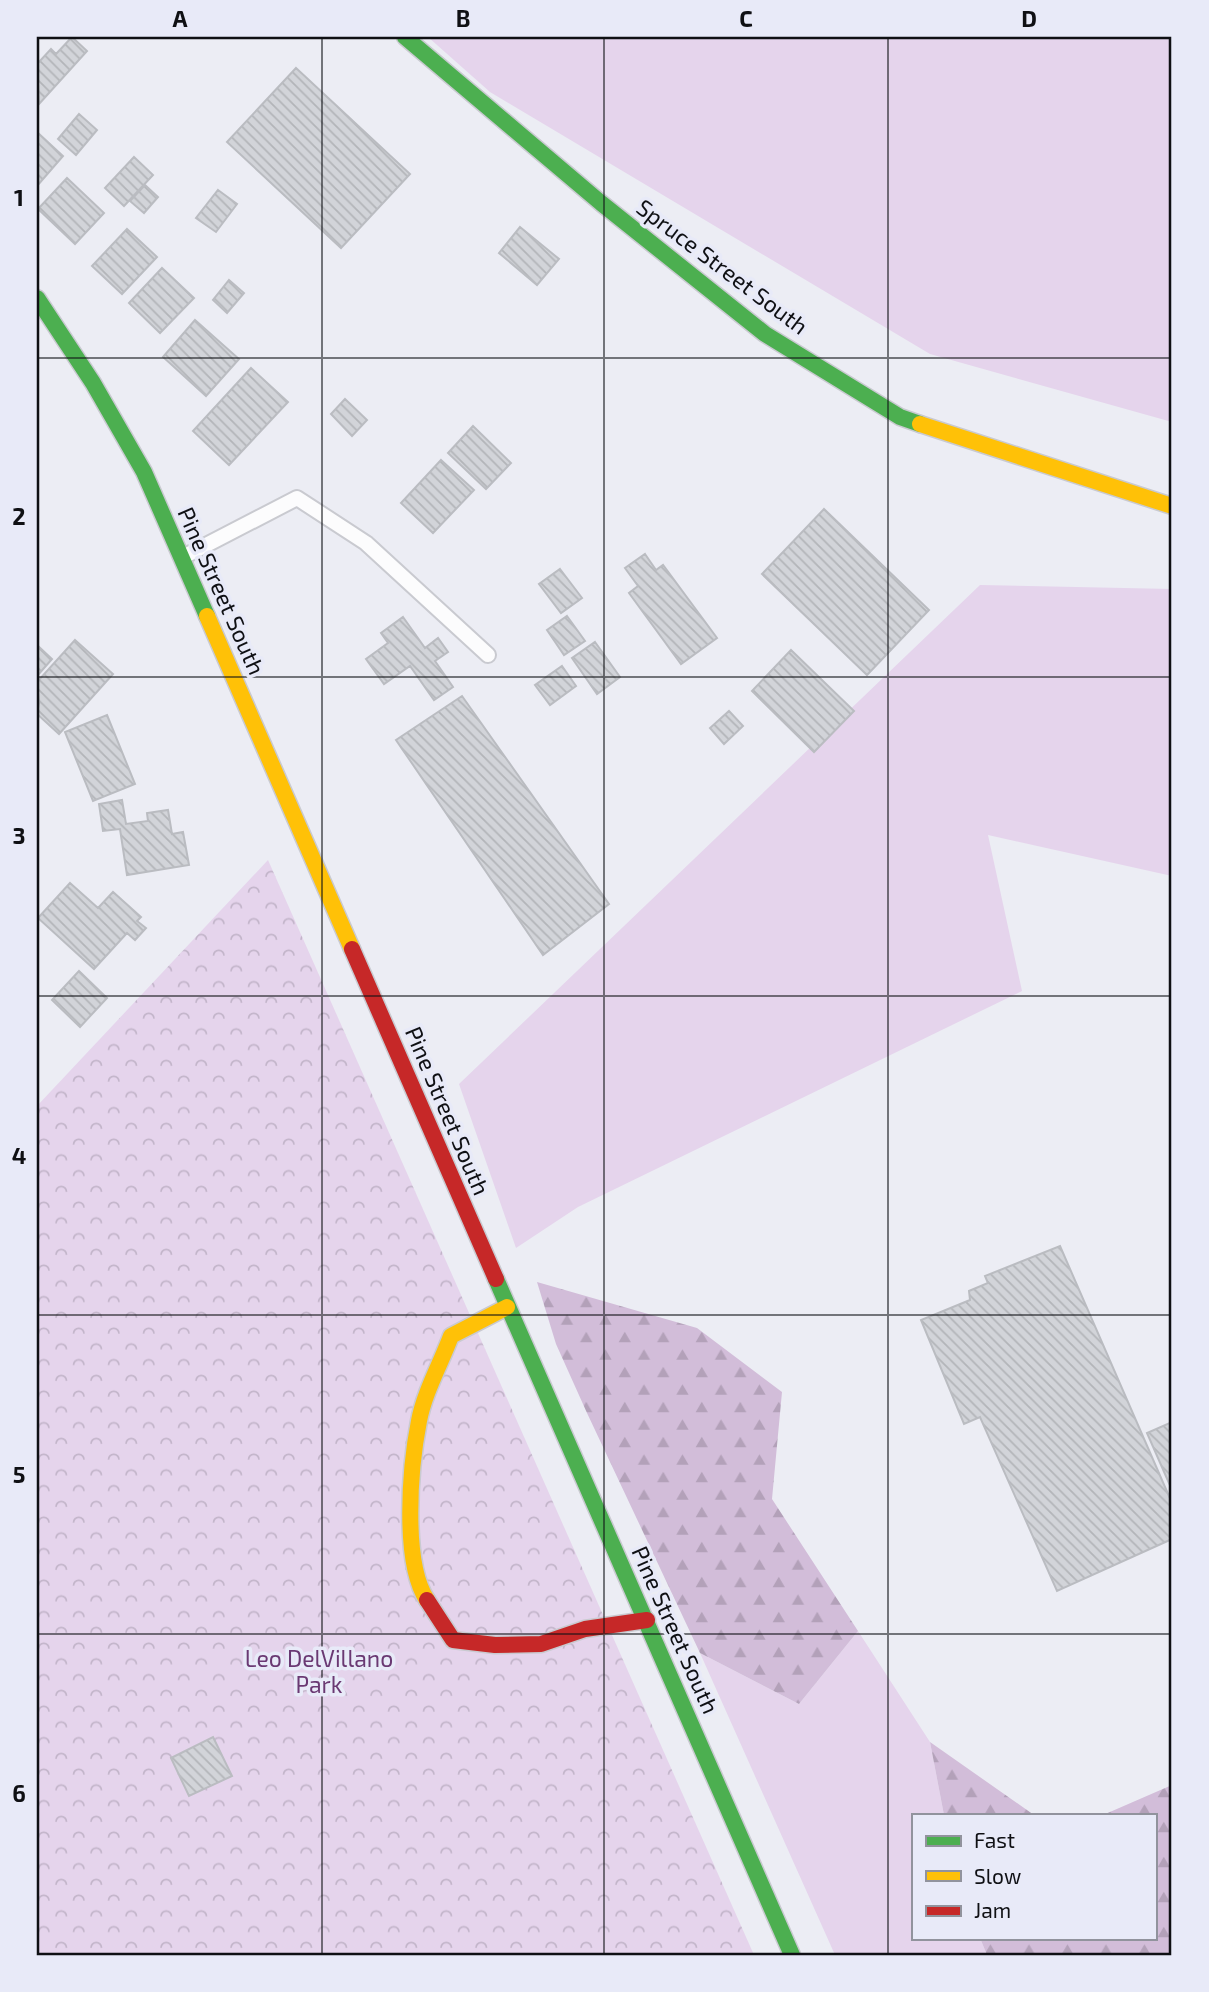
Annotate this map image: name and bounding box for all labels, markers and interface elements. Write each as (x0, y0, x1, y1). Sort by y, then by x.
text: A (172, 4, 188, 32)
text: B (456, 4, 470, 32)
text: C (739, 4, 753, 32)
text: D (1021, 4, 1037, 32)
text: 1 (14, 183, 24, 211)
street label: Spruce Street South (631, 193, 814, 340)
text: 2 (12, 502, 26, 530)
street label: Pine Street South (172, 503, 271, 679)
text: 3 (12, 821, 26, 849)
street label: Pine Street South (400, 1022, 496, 1199)
text: 4 (12, 1141, 26, 1169)
text: 5 (13, 1460, 25, 1488)
street label: Pine Street South (626, 1542, 725, 1718)
park label: Leo DelVillano Park (245, 1644, 393, 1698)
text: 6 (12, 1779, 26, 1807)
legend (912, 1814, 1156, 1940)
text: Fast (974, 1827, 1015, 1852)
text: Slow (974, 1863, 1021, 1888)
text: Jam (974, 1897, 1011, 1922)

